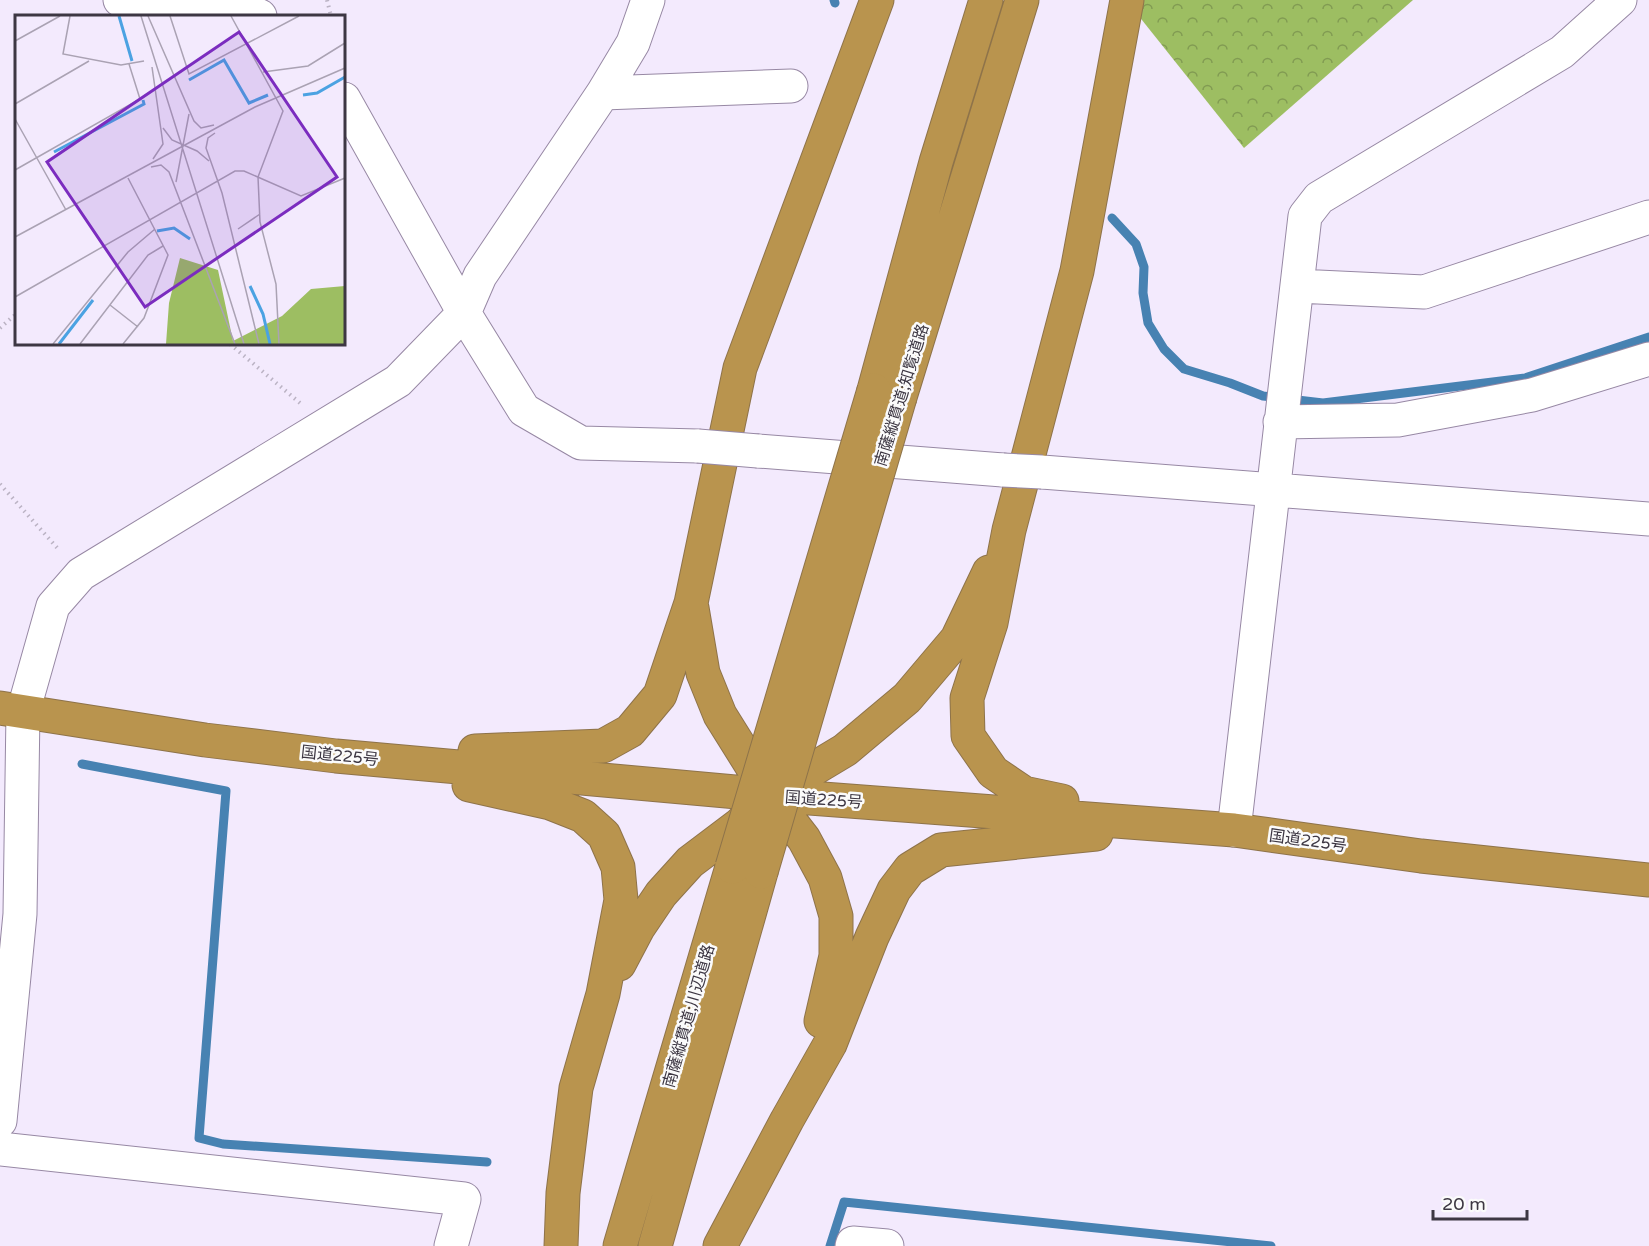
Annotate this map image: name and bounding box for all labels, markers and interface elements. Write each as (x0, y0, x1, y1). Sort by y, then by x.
inset map (15, 15, 345, 345)
street label: 南薩縦貫道;知覧道路 (871, 322, 933, 469)
street label: 国道225号 (300, 742, 380, 770)
street label: 国道225号 (784, 787, 864, 813)
street label: 国道225号 (1268, 826, 1348, 856)
street label: 南薩縦貫道;川辺道路 (659, 942, 719, 1090)
scale bar (1433, 1183, 1528, 1221)
text: 20 m (1442, 1193, 1486, 1215)

